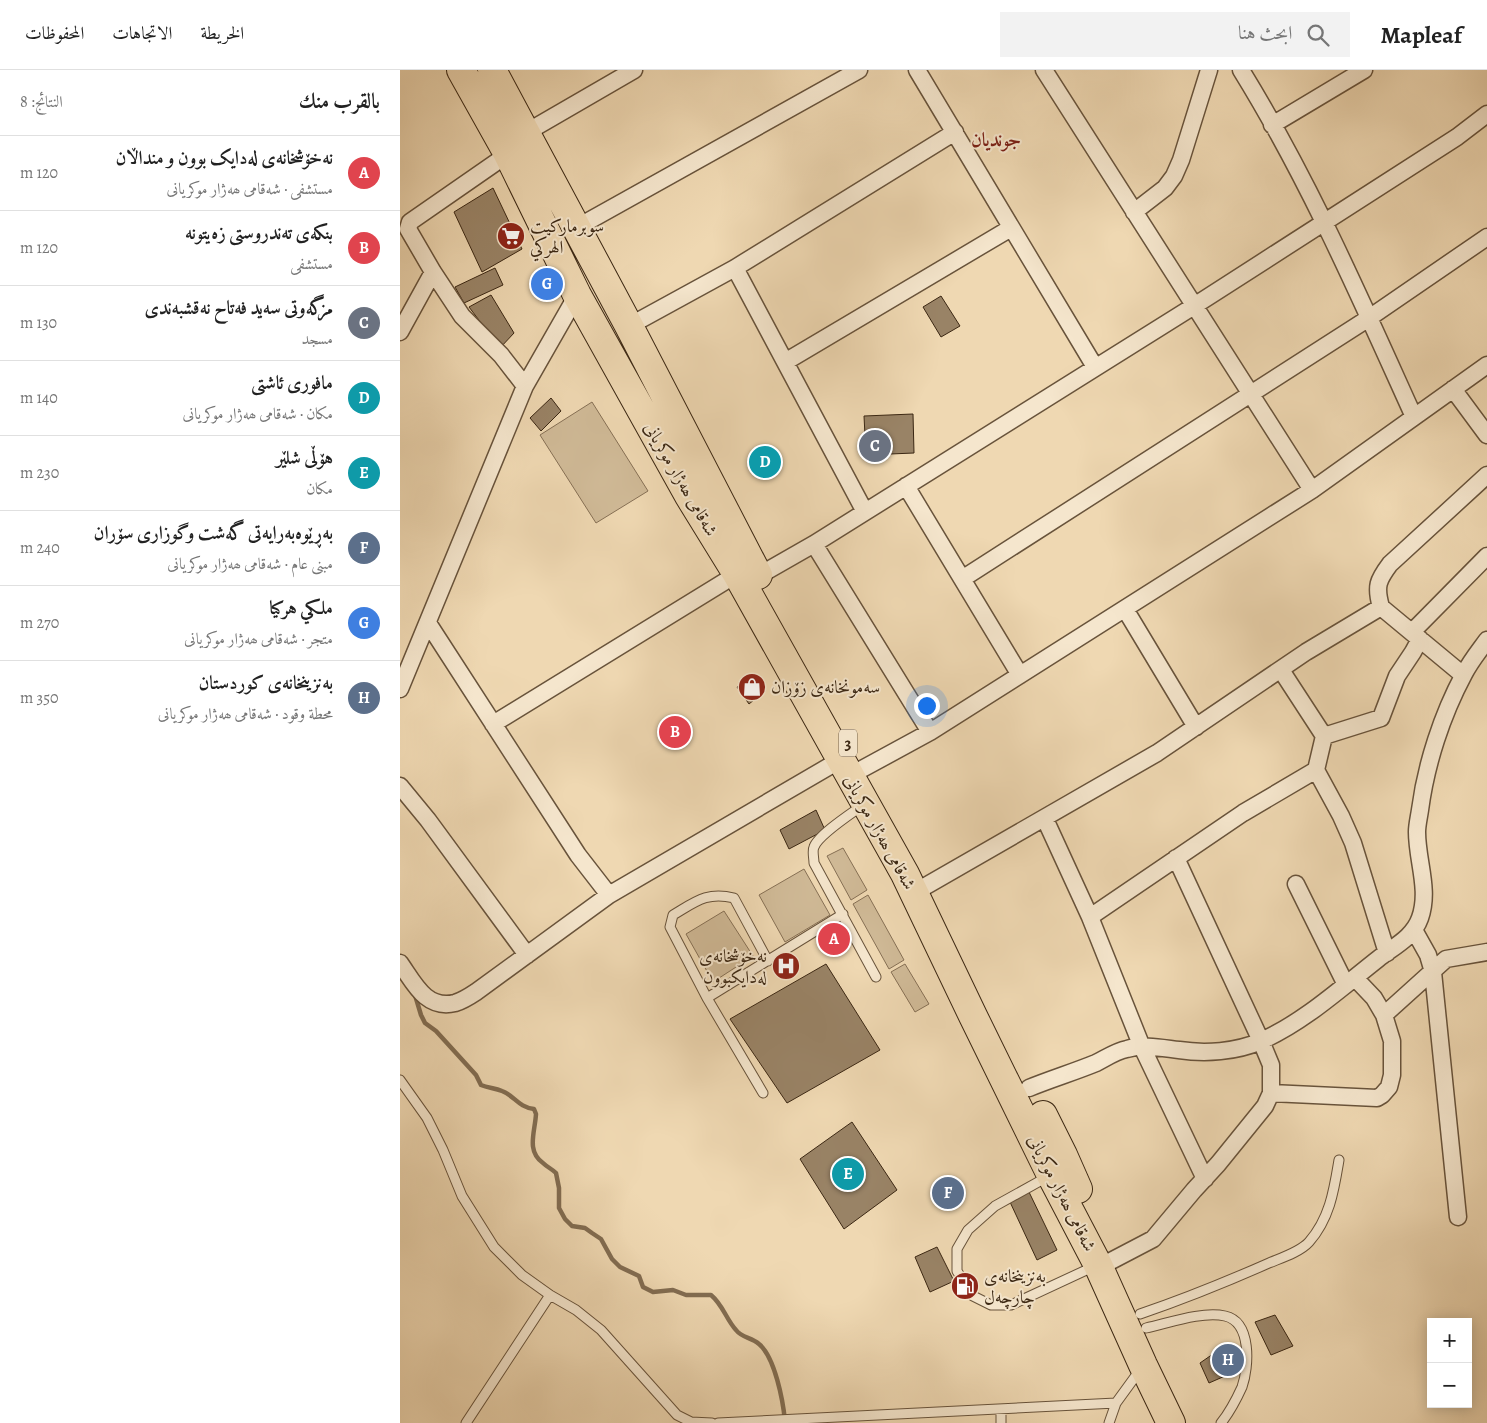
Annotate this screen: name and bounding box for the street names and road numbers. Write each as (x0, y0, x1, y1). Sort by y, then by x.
street label: شەقامی ھەژار موکریانی (639, 417, 723, 541)
road number: 3 (839, 730, 857, 756)
street label: شەقامی ھەژار موکریانی (838, 770, 922, 894)
street label: شەقامی ھەژار موکریانی (1022, 1130, 1102, 1256)

